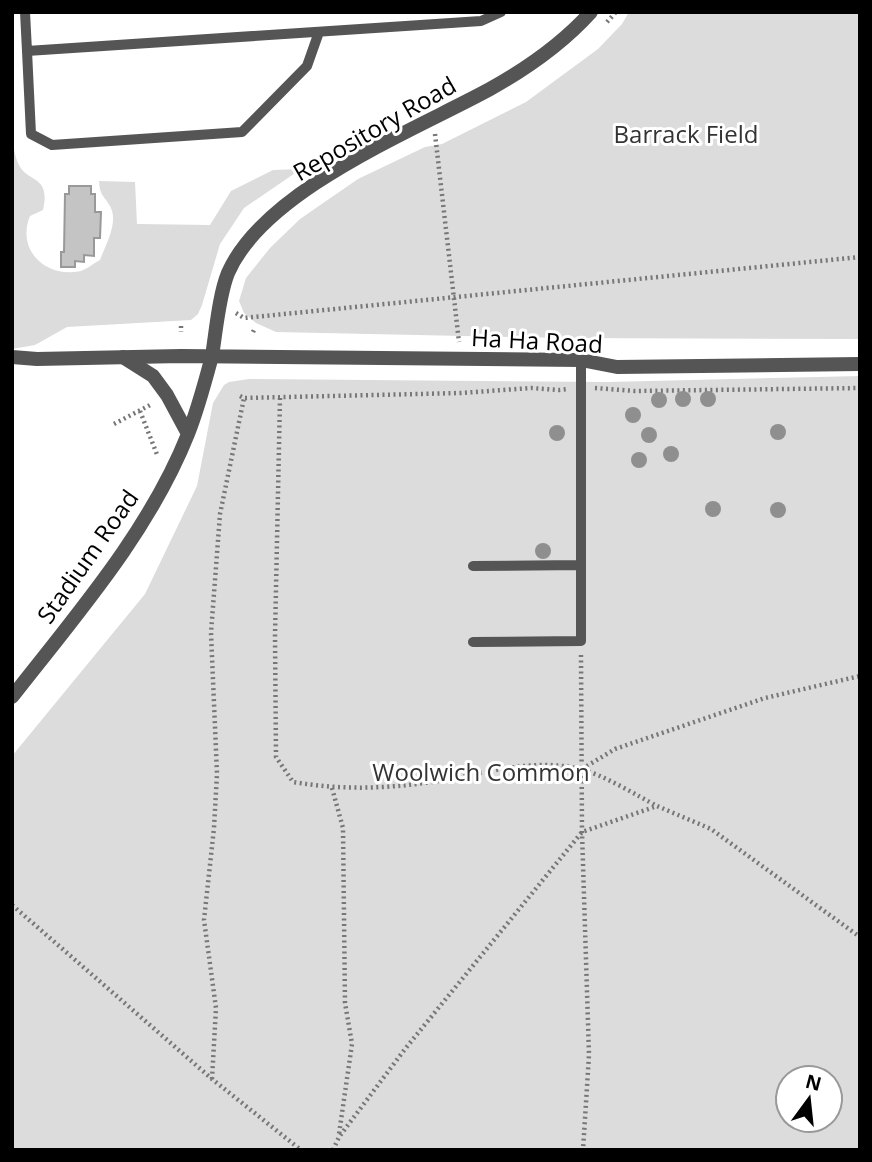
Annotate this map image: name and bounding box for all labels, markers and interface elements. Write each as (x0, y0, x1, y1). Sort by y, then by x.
street label: Repository Road (286, 68, 462, 188)
park label: Barrack Field (614, 117, 758, 150)
street label: Ha Ha Road (470, 320, 604, 360)
street label: Stadium Road (29, 483, 145, 629)
park label: Woolwich Common (372, 755, 590, 788)
north arrow (774, 1064, 844, 1134)
text: N (803, 1068, 824, 1097)

